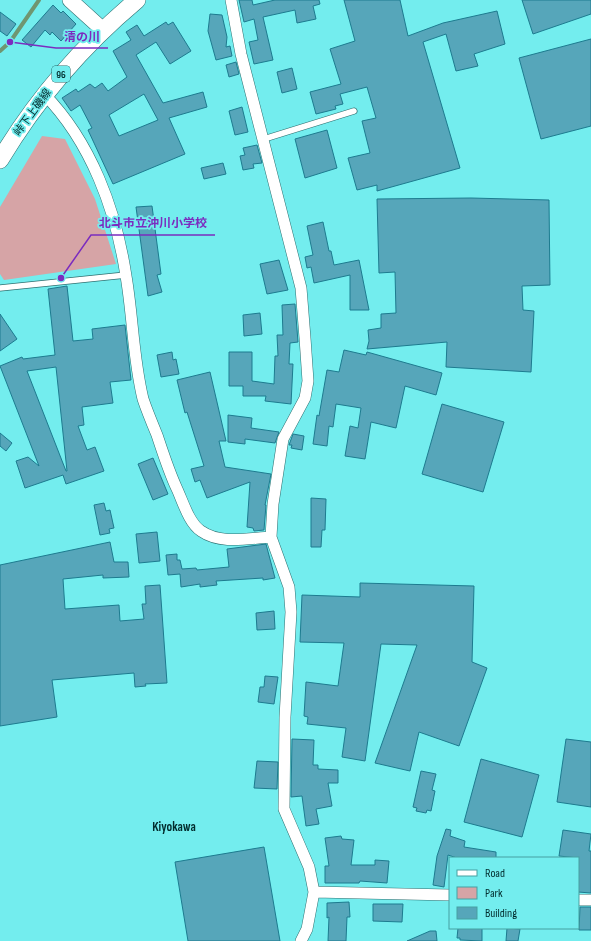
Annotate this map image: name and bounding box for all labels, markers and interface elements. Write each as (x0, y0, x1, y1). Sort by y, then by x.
callout: 清の川 (56, 24, 108, 48)
text: 清の川 (64, 30, 100, 45)
road number: 96 (52, 66, 70, 82)
street label: 峠下上磯線 (11, 86, 54, 138)
callout: 北斗市立沖川小学校 (91, 211, 215, 235)
text: 北斗市立沖川小学校 (99, 216, 207, 231)
district label: Kiyokawa (152, 819, 196, 835)
legend (449, 857, 579, 929)
text: Road (485, 866, 505, 881)
text: Park (485, 886, 503, 901)
text: Building (485, 906, 517, 921)

